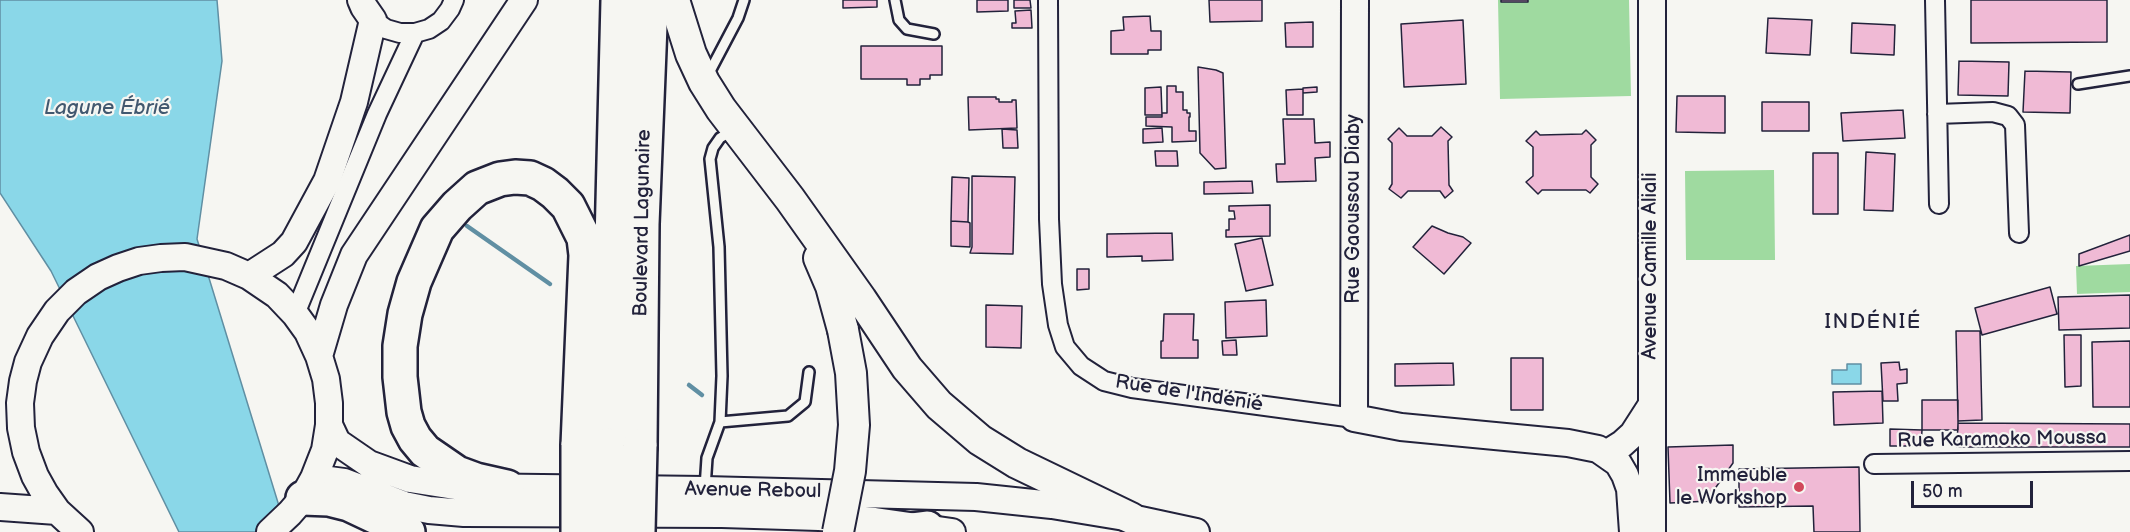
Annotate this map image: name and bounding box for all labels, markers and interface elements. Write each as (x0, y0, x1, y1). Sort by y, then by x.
water label: Lagune Ébrié (44, 96, 170, 122)
street label: Rue Gaoussou Diaby (1342, 114, 1366, 304)
street label: Boulevard Lagunaire (629, 129, 657, 317)
street label: Avenue Camille Aliali (1639, 172, 1663, 360)
district label: INDÉNIÉ (1824, 310, 1922, 336)
street label: Rue de l'Indénié (1113, 370, 1265, 418)
street label: Rue Karamoko Moussa (1897, 426, 2107, 454)
place label: Immeuble le Workshop (1676, 464, 1787, 511)
scale bar (1914, 469, 2036, 507)
street label: Avenue Reboul (684, 478, 822, 504)
marker: Immeuble le Workshop (1792, 480, 1806, 494)
text: 50 m (1922, 481, 1963, 502)

